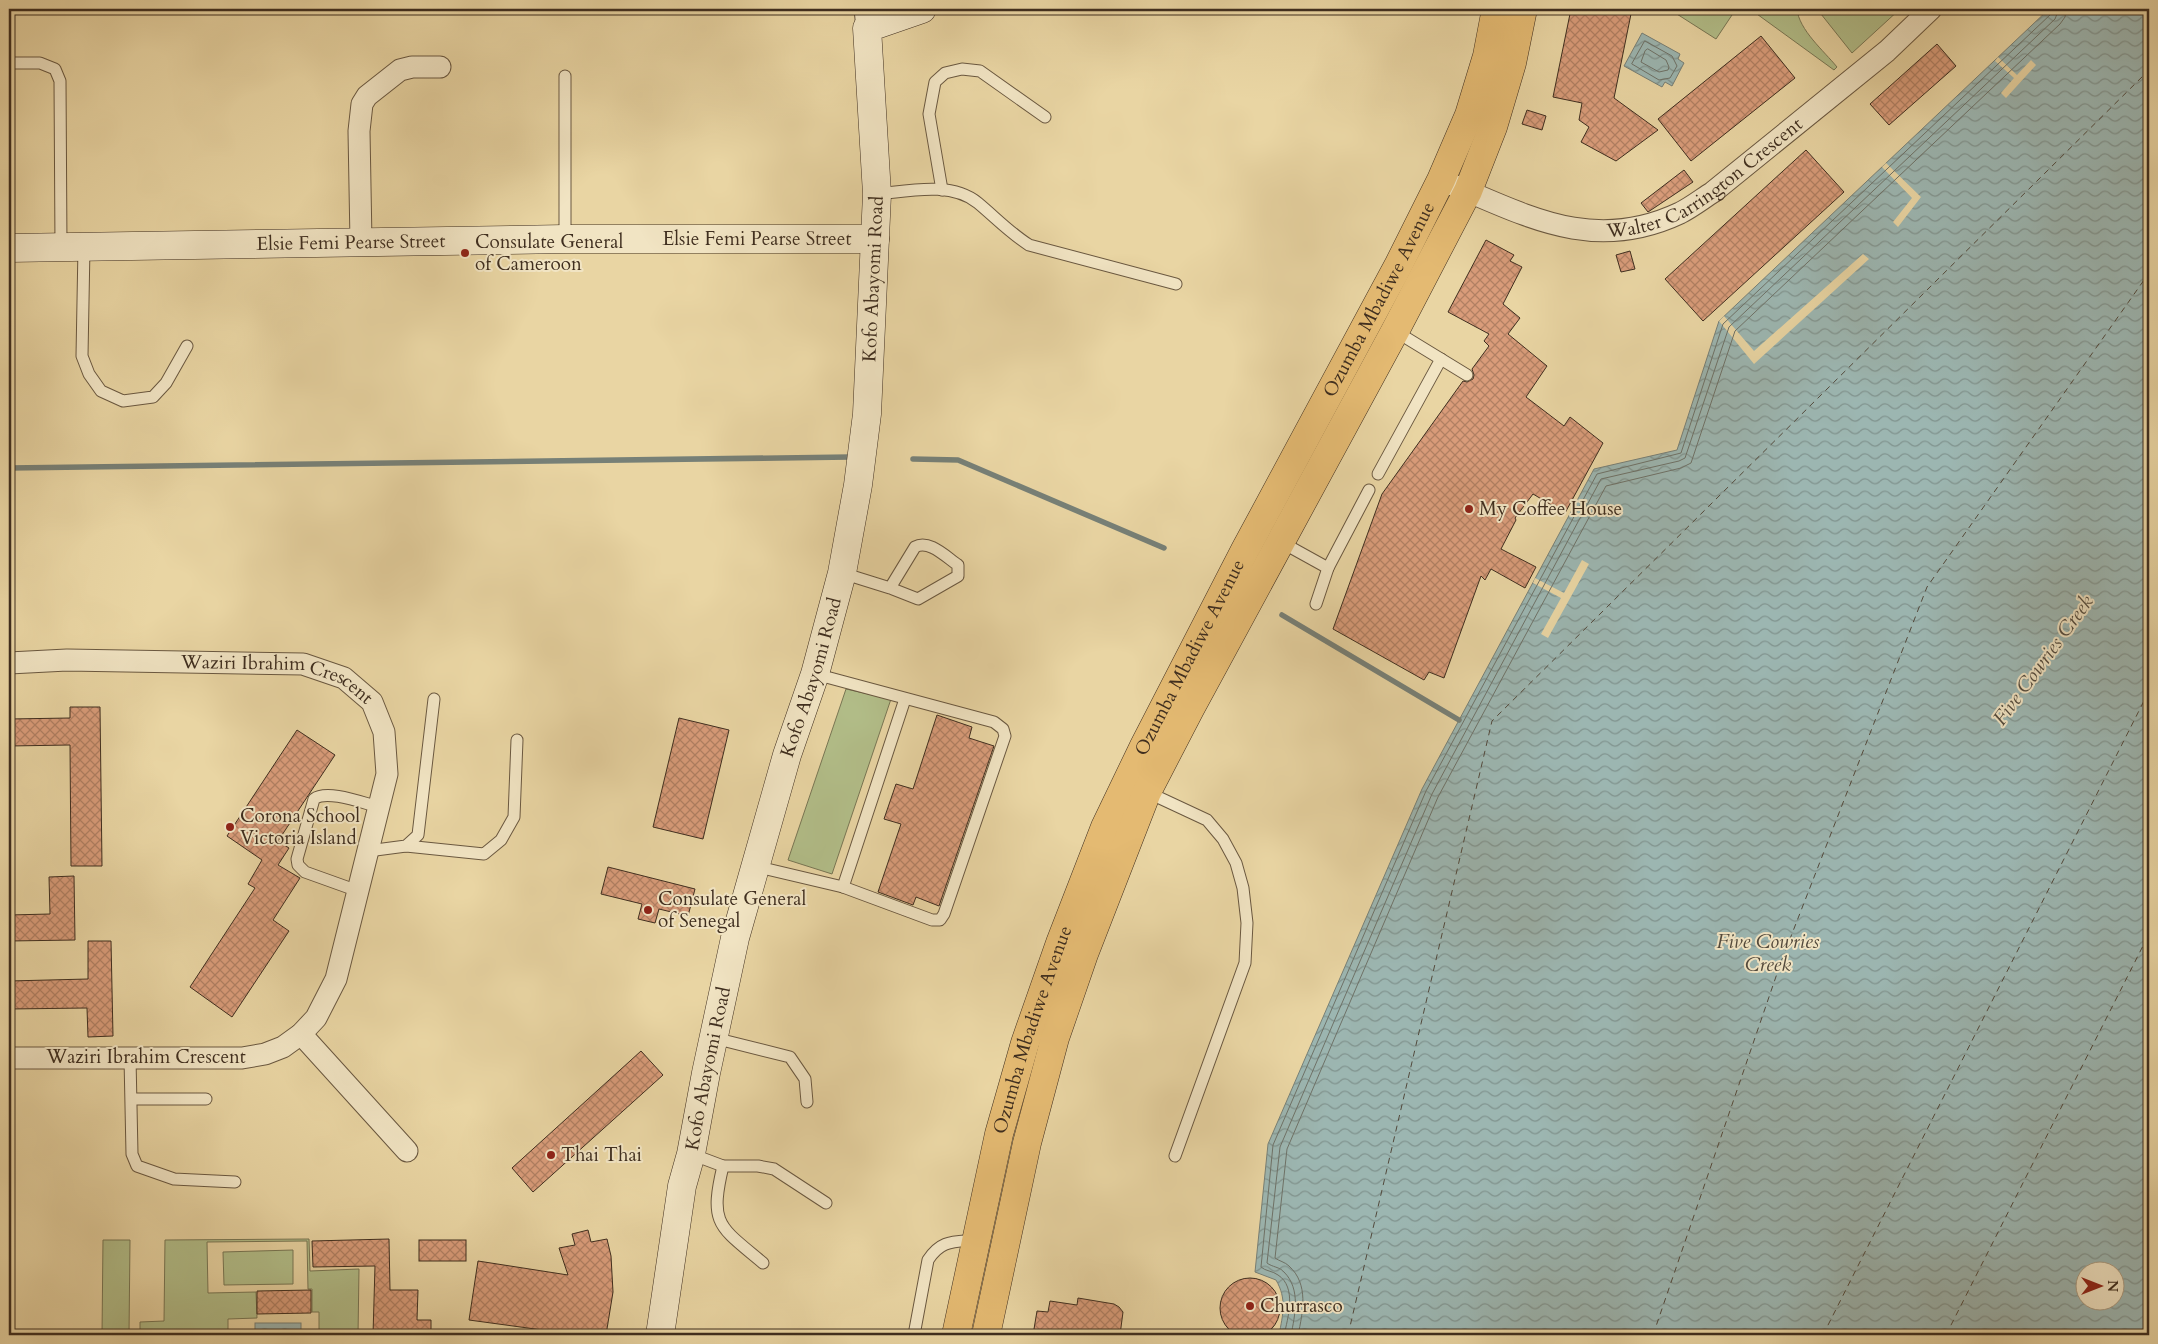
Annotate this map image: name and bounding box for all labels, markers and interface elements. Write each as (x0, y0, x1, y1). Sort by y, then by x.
street label: Walter Carrington Crescent (1605, 112, 1808, 244)
street label: Kofo Abayomi Road (856, 195, 890, 363)
street label: Ozumba Mbadiwe Avenue (1317, 197, 1441, 402)
street label: Elsie Femi Pearse Street (662, 226, 851, 252)
street label: Elsie Femi Pearse Street (256, 228, 446, 257)
place label: Consulate General of Cameroon (475, 229, 623, 277)
marker: Consulate General of Cameroon (459, 247, 471, 259)
place label: My Coffee House (1479, 496, 1622, 522)
marker: My Coffee House (1463, 503, 1475, 515)
street label: Ozumba Mbadiwe Avenue (1128, 555, 1251, 760)
water label: Five Cowries Creek (1987, 589, 2099, 731)
street label: Kofo Abayomi Road (774, 594, 848, 761)
street label: Waziri Ibrahim Crescent (180, 649, 379, 710)
place label: Corona School Victoria Island (240, 803, 360, 851)
marker: Corona School Victoria Island (224, 821, 236, 833)
place label: Consulate General of Senegal (658, 886, 806, 934)
marker: Consulate General of Senegal (642, 904, 654, 916)
street label: Ozumba Mbadiwe Avenue (987, 922, 1078, 1137)
water label: Five Cowries Creek (1717, 928, 1820, 978)
street label: Kofo Abayomi Road (679, 984, 737, 1152)
street label: Waziri Ibrahim Crescent (45, 1044, 246, 1070)
place label: Thai Thai (561, 1142, 642, 1168)
marker: Thai Thai (545, 1149, 557, 1161)
north arrow (2076, 1262, 2126, 1312)
text: N (2103, 1280, 2122, 1292)
place label: Churrasco (1260, 1293, 1343, 1319)
marker: Churrasco (1244, 1300, 1256, 1312)

